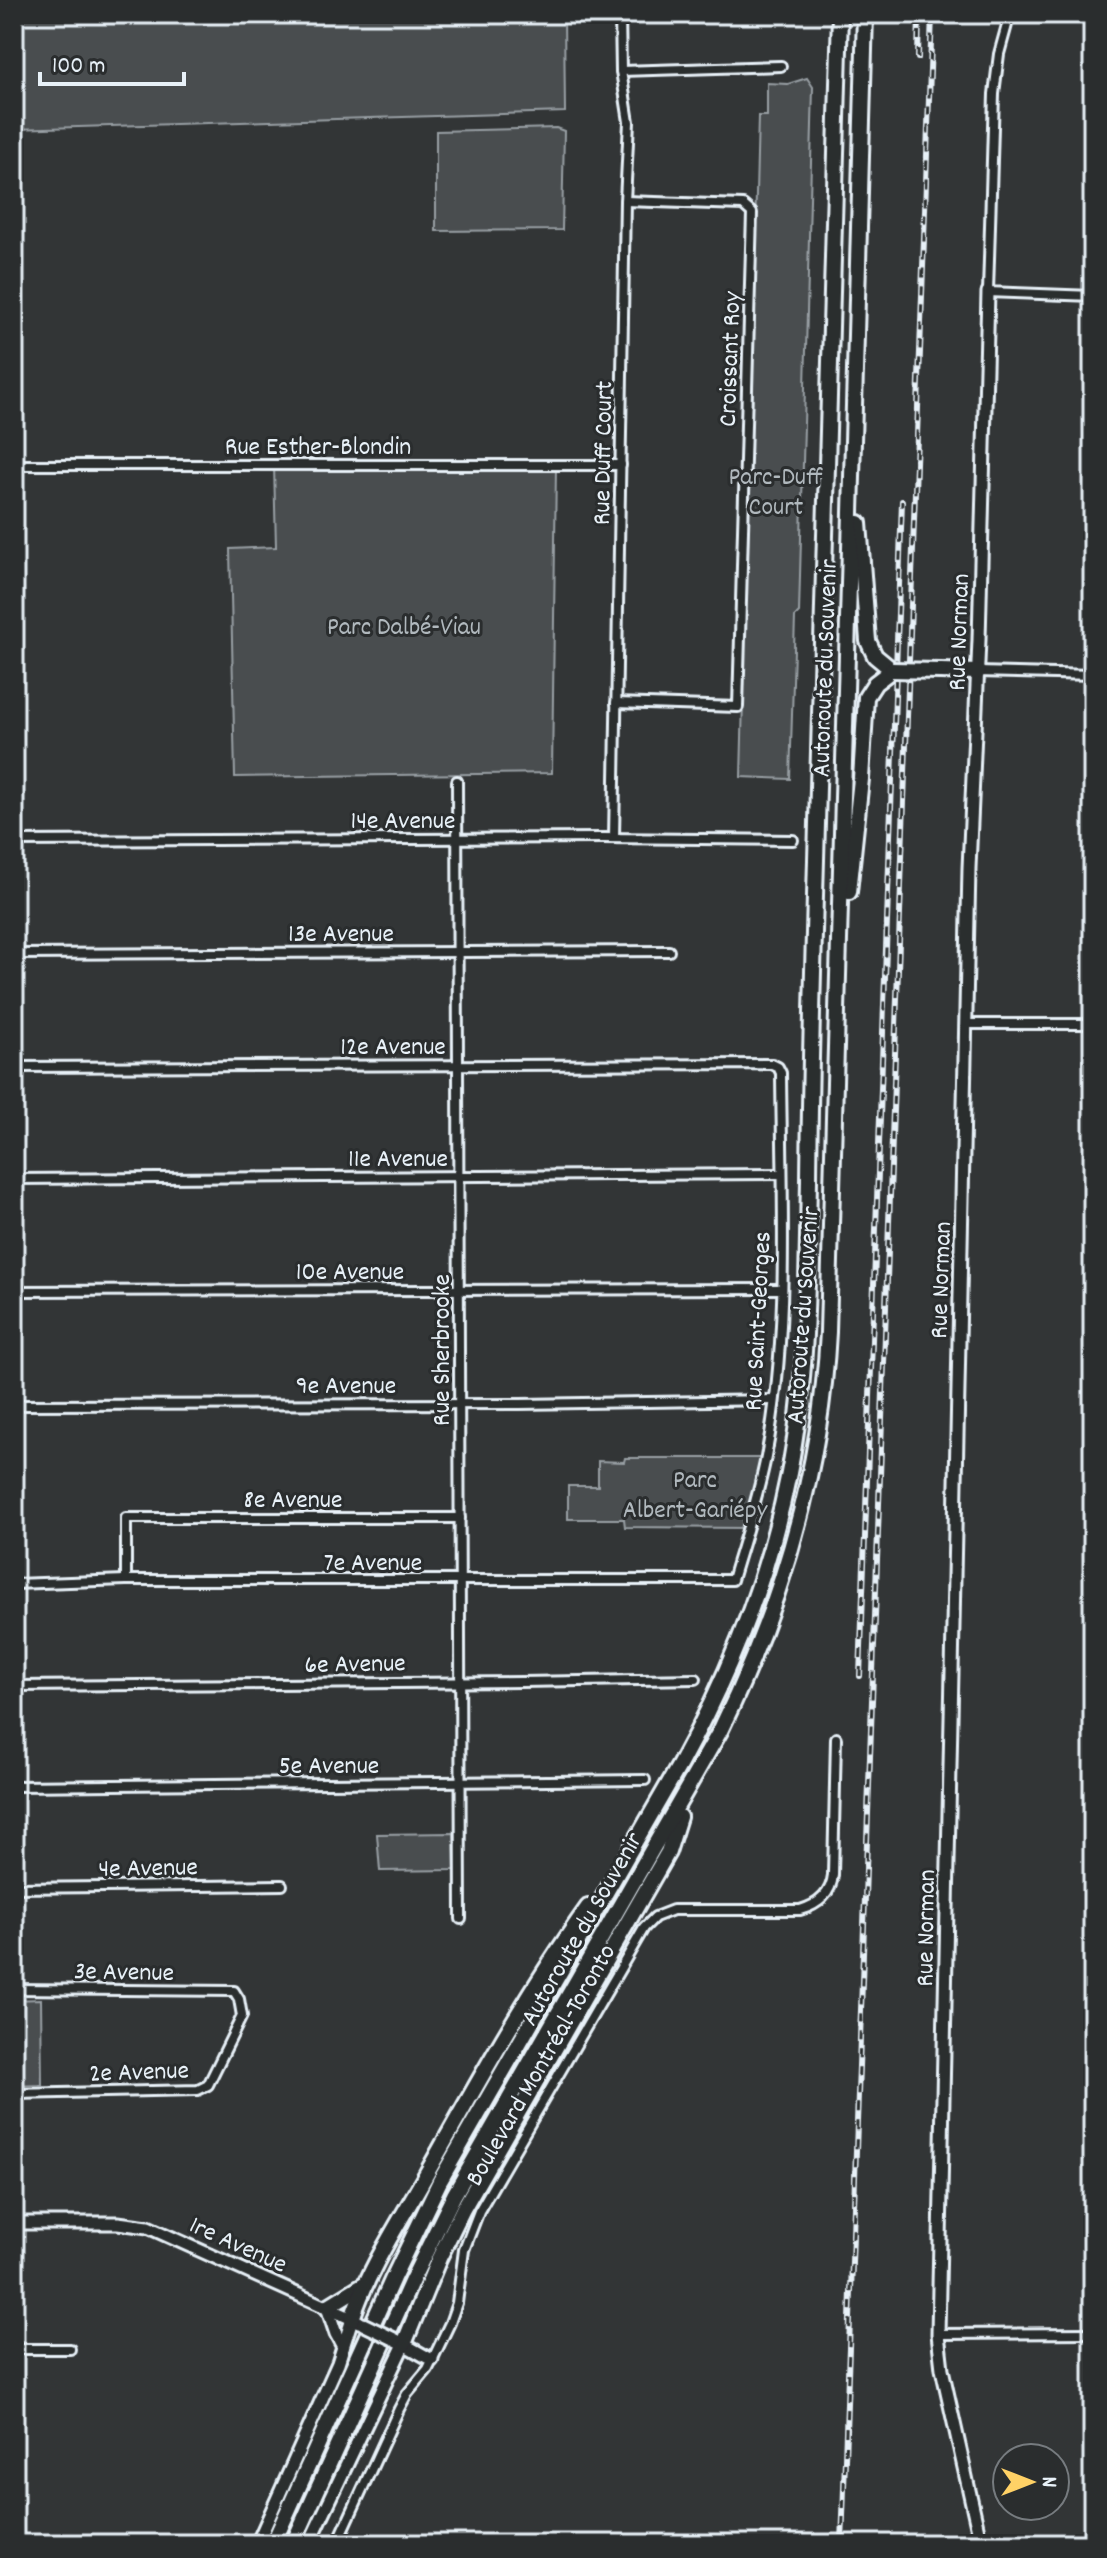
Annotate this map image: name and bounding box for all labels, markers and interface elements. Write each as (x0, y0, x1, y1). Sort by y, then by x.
scale bar (40, 36, 184, 86)
text: 100 m (52, 50, 105, 84)
street label: Croissant Roy (711, 290, 752, 427)
street label: Rue Duff Court (585, 380, 624, 526)
street label: Rue Esther-Blondin (225, 430, 411, 467)
park label: Parc-Duff Court (728, 460, 824, 527)
street label: Autoroute du Souvenir (804, 558, 849, 778)
street label: Rue Norman (940, 573, 981, 691)
park label: Parc Dalbé-Viau (327, 610, 481, 647)
street label: 14e Avenue (350, 804, 456, 841)
street label: 13e Avenue (288, 917, 394, 954)
street label: 12e Avenue (340, 1030, 446, 1067)
street label: 11e Avenue (348, 1142, 448, 1179)
street label: Autoroute du Souvenir (778, 1205, 831, 1425)
street label: Rue Norman (922, 1221, 963, 1339)
street label: Rue Saint-Georges (736, 1230, 783, 1412)
street label: 10e Avenue (296, 1255, 404, 1292)
street label: Rue Sherbrooke (425, 1274, 462, 1426)
street label: 9e Avenue (296, 1369, 396, 1406)
park label: Parc Albert-Gariépy (623, 1463, 768, 1530)
street label: 8e Avenue (244, 1483, 342, 1520)
street label: 7e Avenue (324, 1546, 422, 1583)
street label: 6e Avenue (304, 1646, 406, 1685)
street label: 5e Avenue (279, 1749, 379, 1786)
street label: Autoroute du Souvenir (512, 1826, 654, 2034)
street label: 4e Avenue (98, 1850, 198, 1889)
street label: Rue Norman (908, 1869, 947, 1987)
street label: Boulevard Montréal-Toronto (457, 1938, 627, 2194)
street label: 3e Avenue (74, 1954, 174, 1993)
street label: 2e Avenue (89, 2053, 190, 2094)
street label: 1re Avenue (183, 2208, 293, 2284)
north arrow (991, 2442, 1071, 2522)
text: N (1032, 2477, 1063, 2488)

